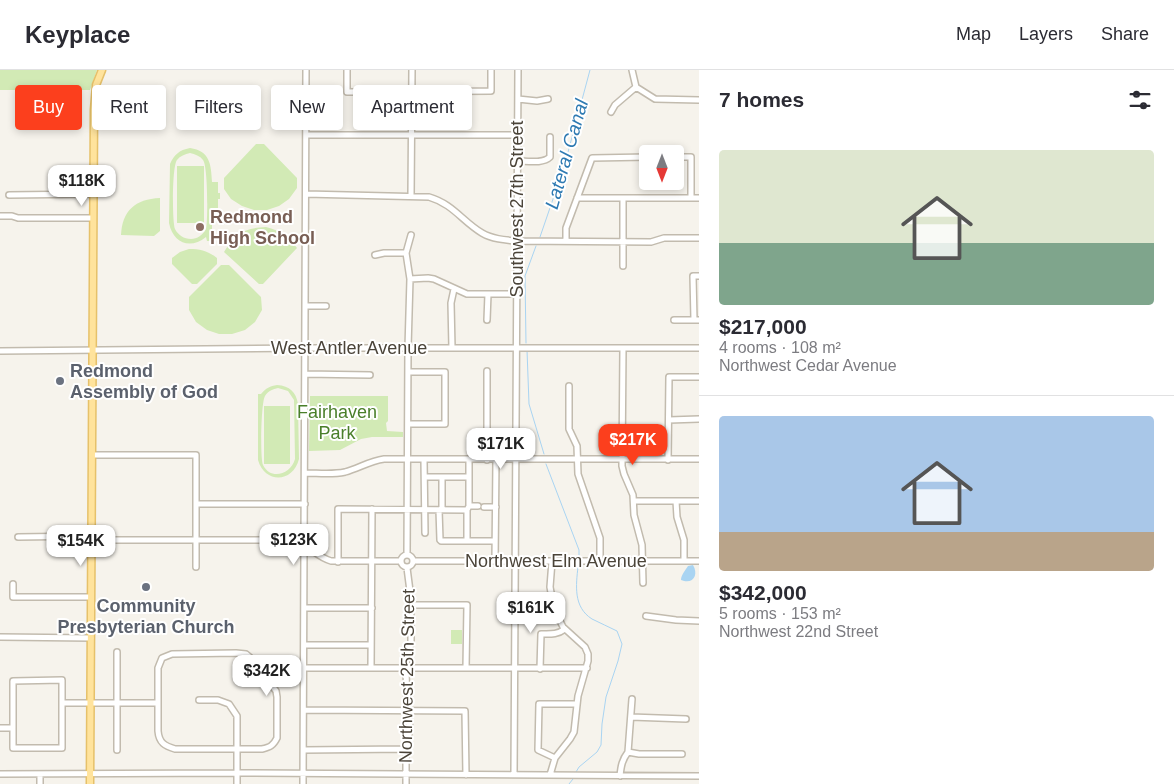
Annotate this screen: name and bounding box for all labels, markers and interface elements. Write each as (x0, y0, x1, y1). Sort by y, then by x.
text: Keyplace (25, 21, 130, 48)
text: Map (956, 24, 991, 44)
text: Layers (1019, 24, 1073, 44)
text: Share (1101, 24, 1149, 44)
chip: Buy (15, 85, 82, 130)
chip: Rent (92, 85, 166, 130)
chip: Filters (176, 85, 261, 130)
chip: New (271, 85, 343, 130)
chip: Apartment (353, 85, 472, 130)
icon: filters (1126, 86, 1154, 114)
text: 7 homes (719, 88, 804, 111)
water label: Lateral Canal (541, 96, 592, 211)
street label: Southwest 27th Street (507, 120, 527, 298)
north arrow (639, 145, 684, 190)
map controls (639, 145, 684, 190)
pin: $118K (47, 164, 117, 207)
text: $118K (59, 172, 105, 189)
icon: home (892, 183, 982, 273)
place label: Redmond High School (210, 207, 315, 248)
marker: Redmond High School (194, 221, 206, 233)
text: $217,000 (719, 315, 807, 338)
street label: West Antler Avenue (271, 338, 427, 358)
text: 4 rooms · 108 m² (719, 339, 841, 356)
text: Northwest Cedar Avenue (719, 357, 897, 374)
place label: Redmond Assembly of God (70, 361, 218, 402)
marker: Redmond Assembly of God (54, 375, 66, 387)
park label: Fairhaven Park (297, 402, 377, 443)
pin: $217K (598, 424, 668, 466)
pin: $171K (466, 428, 536, 470)
text: $217K (609, 431, 657, 448)
text: $171K (477, 435, 525, 452)
icon: home (892, 448, 982, 538)
pin: $154K (46, 524, 116, 567)
pin: $123K (259, 524, 329, 566)
text: $123K (270, 531, 318, 548)
text: $154K (57, 532, 105, 549)
street label: Northwest Elm Avenue (465, 551, 647, 571)
marker: Community Presbyterian Church (140, 581, 152, 593)
text: $342,000 (719, 581, 807, 604)
street label: Northwest 25th Street (395, 589, 419, 763)
pin: $161K (496, 592, 566, 634)
place label: Community Presbyterian Church (57, 596, 235, 637)
text: $161K (507, 599, 555, 616)
text: 5 rooms · 153 m² (719, 605, 841, 622)
text: Northwest 22nd Street (719, 623, 878, 640)
pin: $342K (232, 654, 302, 697)
text: $342K (243, 662, 291, 679)

